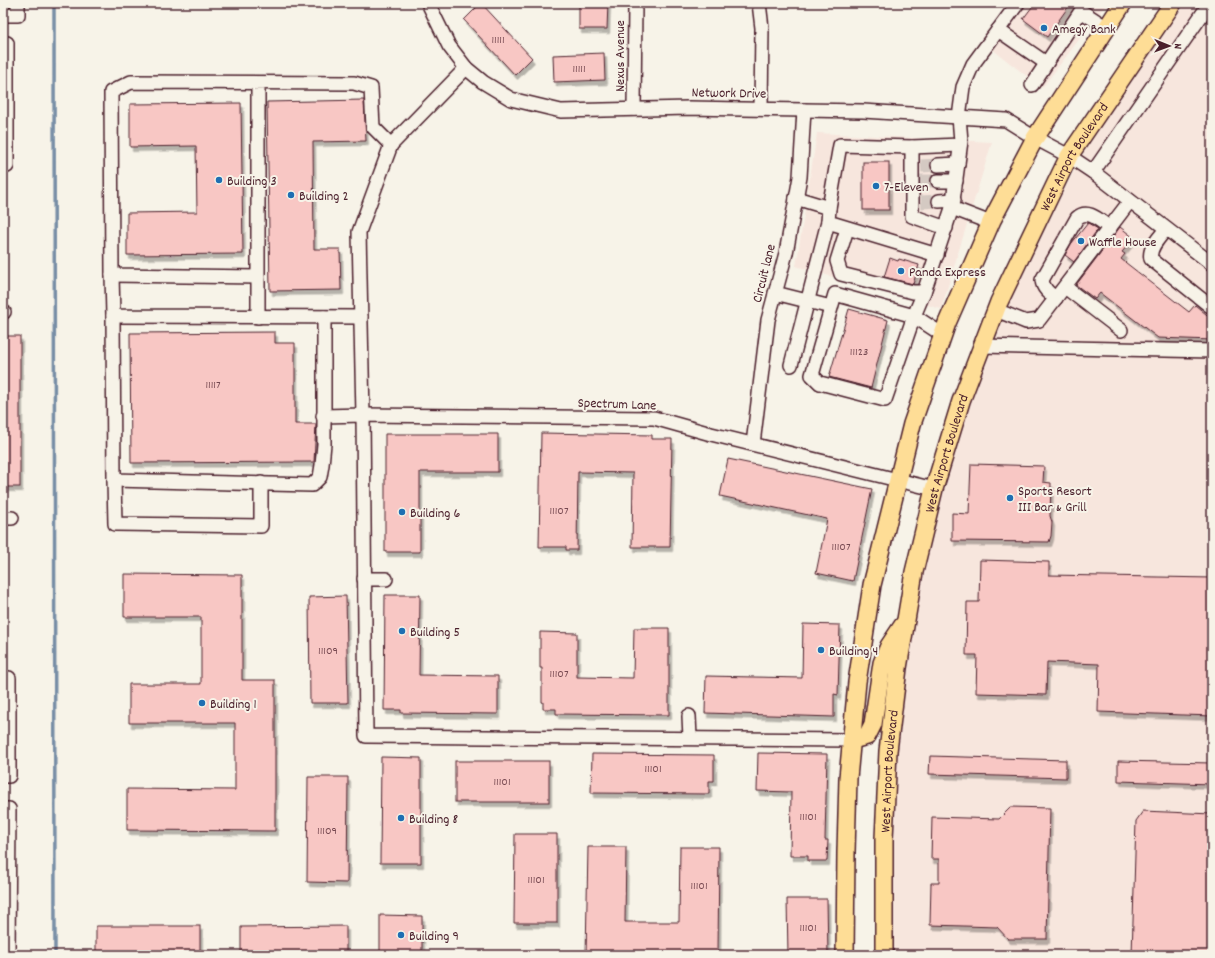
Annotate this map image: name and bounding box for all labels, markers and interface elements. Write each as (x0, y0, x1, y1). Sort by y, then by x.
street label: Nexus Avenue (611, 20, 631, 92)
place label: Amegy Bank (1052, 20, 1116, 40)
marker: Amegy Bank (1039, 23, 1049, 33)
north arrow (1149, 26, 1189, 66)
house number: 11111 (491, 32, 505, 49)
text: N (1169, 43, 1185, 50)
house number: 11111 (572, 61, 586, 78)
street label: Network Drive (691, 83, 766, 105)
street label: West Airport Boulevard (1036, 99, 1114, 215)
place label: Building 3 (227, 172, 277, 192)
marker: Building 3 (214, 175, 224, 185)
place label: 7-Eleven (884, 178, 928, 198)
marker: 7-Eleven (871, 181, 881, 191)
place label: Building 2 (299, 187, 349, 207)
marker: Building 2 (286, 190, 296, 200)
place label: Waffle House (1089, 233, 1156, 253)
marker: Waffle House (1076, 236, 1086, 246)
street label: Circuit lane (748, 242, 782, 305)
place label: Panda Express (909, 263, 986, 283)
marker: Panda Express (896, 266, 906, 276)
house number: 11123 (850, 344, 868, 361)
house number: 11117 (205, 377, 221, 394)
street label: West Airport Boulevard (921, 392, 975, 515)
street label: Spectrum Lane (577, 394, 657, 416)
place label: Sports Resort III Bar & Grill (1018, 482, 1092, 518)
marker: Sports Resort III Bar & Grill (1005, 493, 1015, 503)
house number: 11107 (549, 503, 569, 520)
place label: Building 6 (410, 504, 460, 524)
marker: Building 6 (397, 507, 407, 517)
house number: 11107 (831, 539, 851, 556)
place label: Building 5 (410, 623, 460, 643)
marker: Building 5 (397, 626, 407, 636)
place label: Building 4 (829, 642, 878, 662)
house number: 11109 (318, 643, 338, 660)
marker: Building 4 (816, 645, 826, 655)
house number: 11107 (549, 666, 569, 683)
place label: Building 1 (210, 695, 257, 715)
marker: Building 1 (197, 698, 207, 708)
street label: West Airport Boulevard (876, 709, 905, 833)
house number: 11101 (644, 761, 662, 778)
house number: 11101 (493, 774, 511, 791)
house number: 11101 (799, 809, 817, 826)
place label: Building 8 (409, 810, 458, 830)
marker: Building 8 (396, 813, 406, 823)
house number: 11109 (317, 823, 337, 840)
house number: 11101 (527, 872, 545, 889)
house number: 11101 (690, 878, 708, 895)
house number: 11101 (799, 920, 817, 937)
place label: Building 9 (409, 927, 459, 947)
marker: Building 9 (396, 930, 406, 940)

